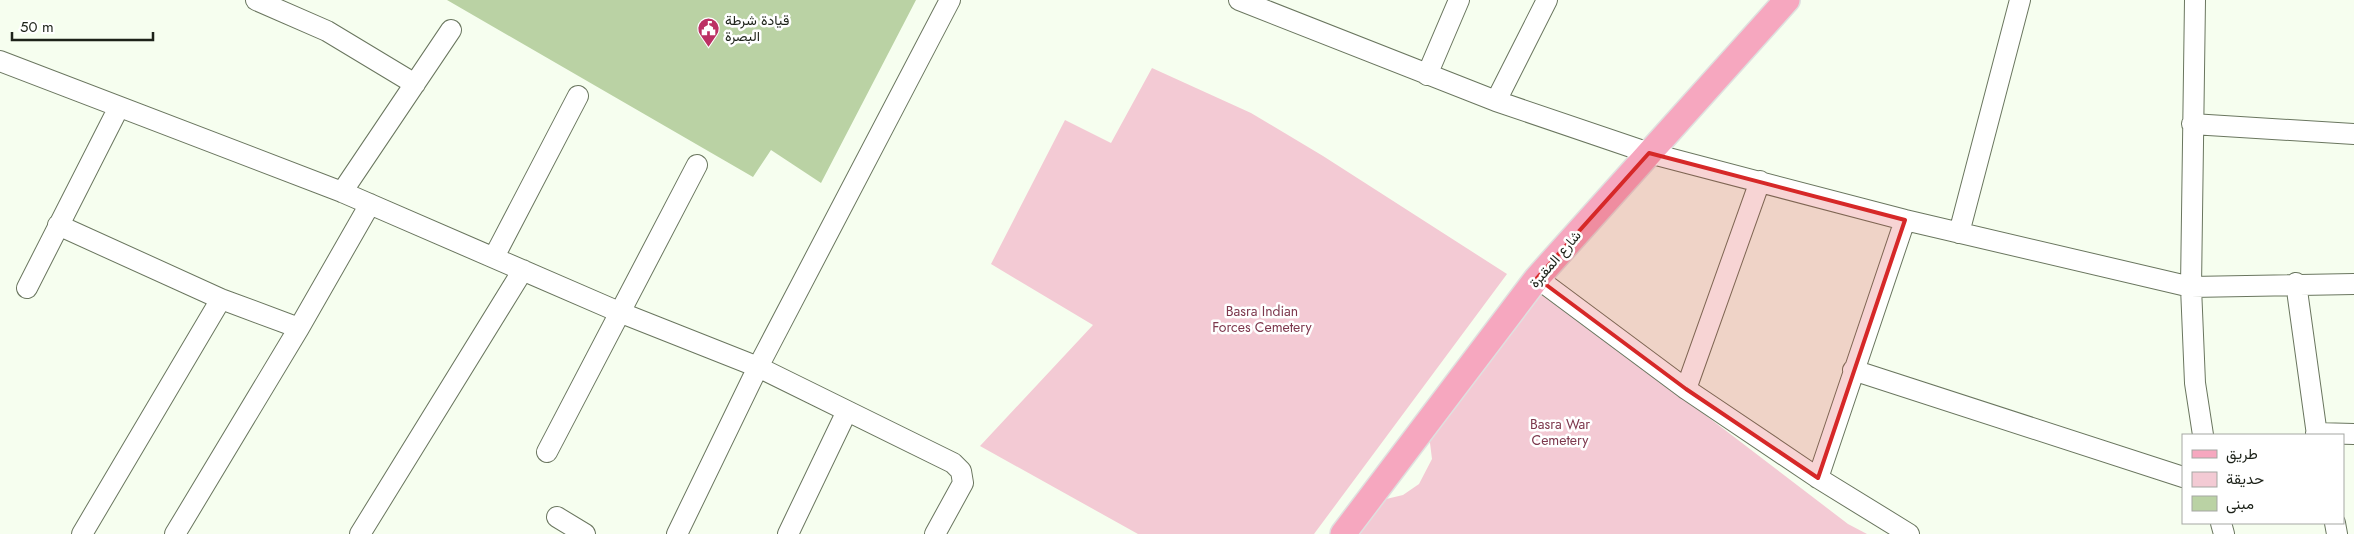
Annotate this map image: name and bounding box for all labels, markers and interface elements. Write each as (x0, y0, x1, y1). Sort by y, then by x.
scale bar (12, 10, 154, 42)
place label: قيادة شرطة البصرة (725, 10, 789, 46)
text: 50 m (20, 16, 54, 38)
public building icon: قيادة شرطة البصرة (697, 16, 721, 47)
street label: شارع المقبرة (1524, 226, 1586, 293)
park label: Basra Indian Forces Cemetery (1212, 301, 1313, 337)
park label: Basra War Cemetery (1530, 414, 1590, 450)
legend (2182, 434, 2344, 524)
text: طريق (2226, 443, 2258, 465)
text: حديقة (2226, 468, 2264, 490)
text: مبنى (2226, 493, 2254, 515)

